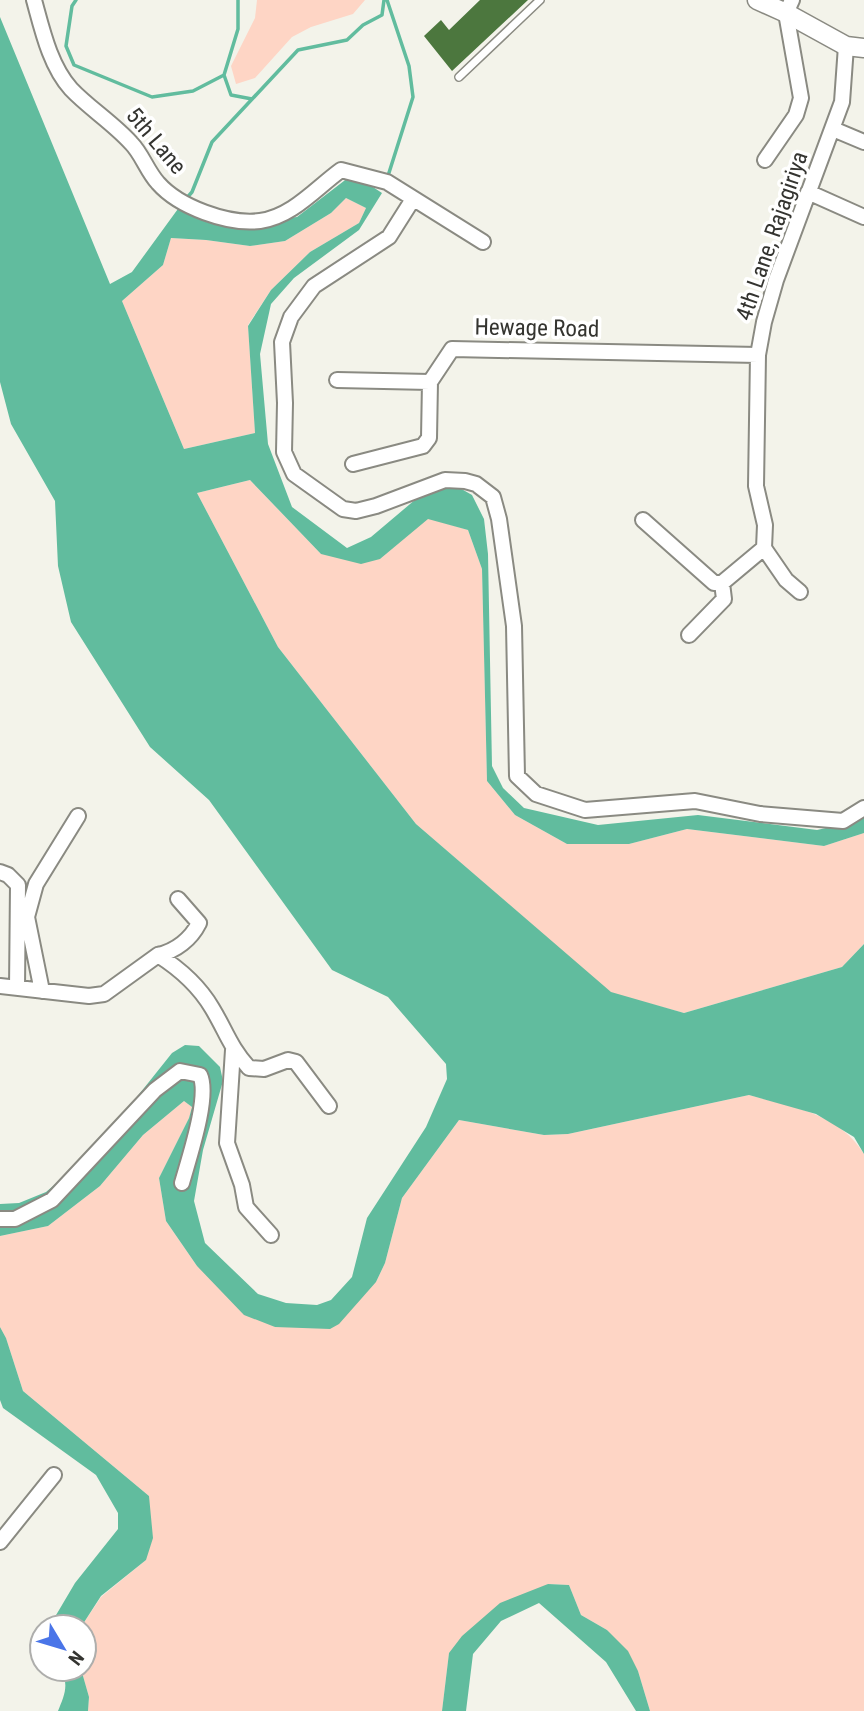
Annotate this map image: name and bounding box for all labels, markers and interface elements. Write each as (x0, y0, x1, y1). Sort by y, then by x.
street label: 5th Lane (120, 102, 192, 180)
street label: 4th Lane, Rajagiriya (730, 148, 814, 324)
street label: Hewage Road (474, 313, 600, 343)
north arrow (28, 1613, 98, 1683)
text: N (63, 1646, 89, 1670)

